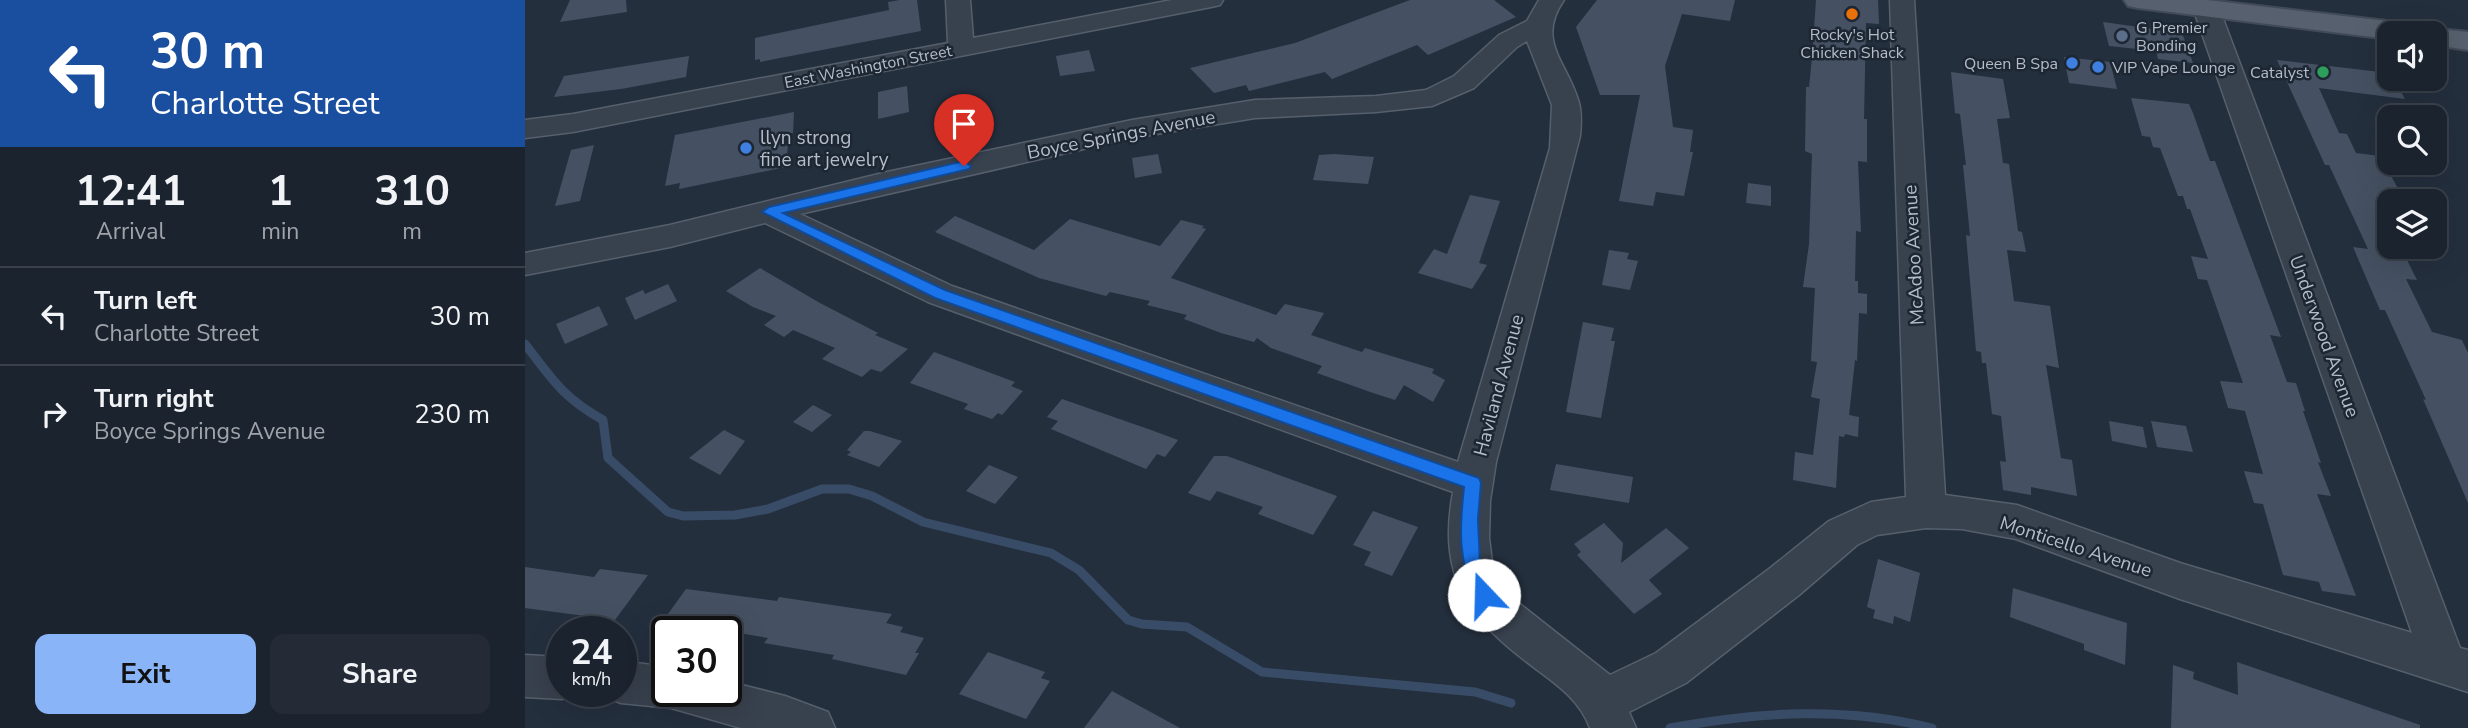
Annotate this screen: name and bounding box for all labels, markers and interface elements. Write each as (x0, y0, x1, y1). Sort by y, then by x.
marker: Rocky's Hot Chicken Shack (1844, 6, 1860, 22)
place label: G Premier Bonding (2136, 17, 2208, 57)
text: 30 m (150, 18, 265, 85)
map controls (2377, 21, 2447, 259)
button: sound (2377, 21, 2447, 91)
place label: Rocky's Hot Chicken Shack (1800, 24, 1905, 64)
icon: left (35, 28, 126, 119)
marker: G Premier Bonding (2114, 28, 2130, 44)
street label: East Washington Street (782, 40, 954, 94)
place label: Queen B Spa (1964, 53, 2058, 75)
marker: Queen B Spa (2064, 55, 2080, 71)
place label: VIP Vape Lounge (2111, 57, 2235, 79)
marker: VIP Vape Lounge (2090, 59, 2106, 75)
place label: Catalyst (2250, 62, 2309, 84)
marker: Catalyst (2315, 64, 2331, 80)
text: Charlotte Street (150, 82, 379, 125)
pin (934, 94, 994, 166)
street label: Boyce Springs Avenue (1025, 104, 1217, 166)
icon: arrive (945, 105, 983, 143)
button: search (2377, 105, 2447, 175)
place label: llyn strong fine art jewelry (760, 125, 889, 173)
marker: llyn strong fine art jewelry (738, 140, 754, 156)
text: 12:41 (75, 163, 186, 220)
text: 1 (268, 163, 293, 220)
text: 310 (374, 163, 450, 220)
street label: McAdoo Avenue (1897, 184, 1931, 326)
button: layers (2377, 189, 2447, 259)
text: Arrival (96, 216, 165, 247)
text: min (261, 216, 299, 247)
text: m (402, 216, 422, 247)
street label: Underwood Avenue (2283, 252, 2365, 421)
text: Turn left (94, 283, 197, 318)
icon: left (35, 297, 73, 335)
text: 30 m (430, 299, 490, 334)
street label: Haviland Avenue (1468, 312, 1530, 459)
text: Charlotte Street (94, 318, 259, 349)
text: Turn right (94, 381, 213, 416)
icon: right (35, 395, 73, 433)
text: 230 m (414, 397, 490, 432)
text: Boyce Springs Avenue (94, 416, 325, 447)
street label: Monticello Avenue (1996, 510, 2155, 584)
position arrow (1447, 558, 1521, 632)
speed limit sign: 30 (651, 616, 742, 707)
text: 24 (570, 629, 613, 676)
button: Exit (35, 634, 256, 714)
button: Share (270, 634, 490, 714)
text: km/h (572, 667, 611, 691)

